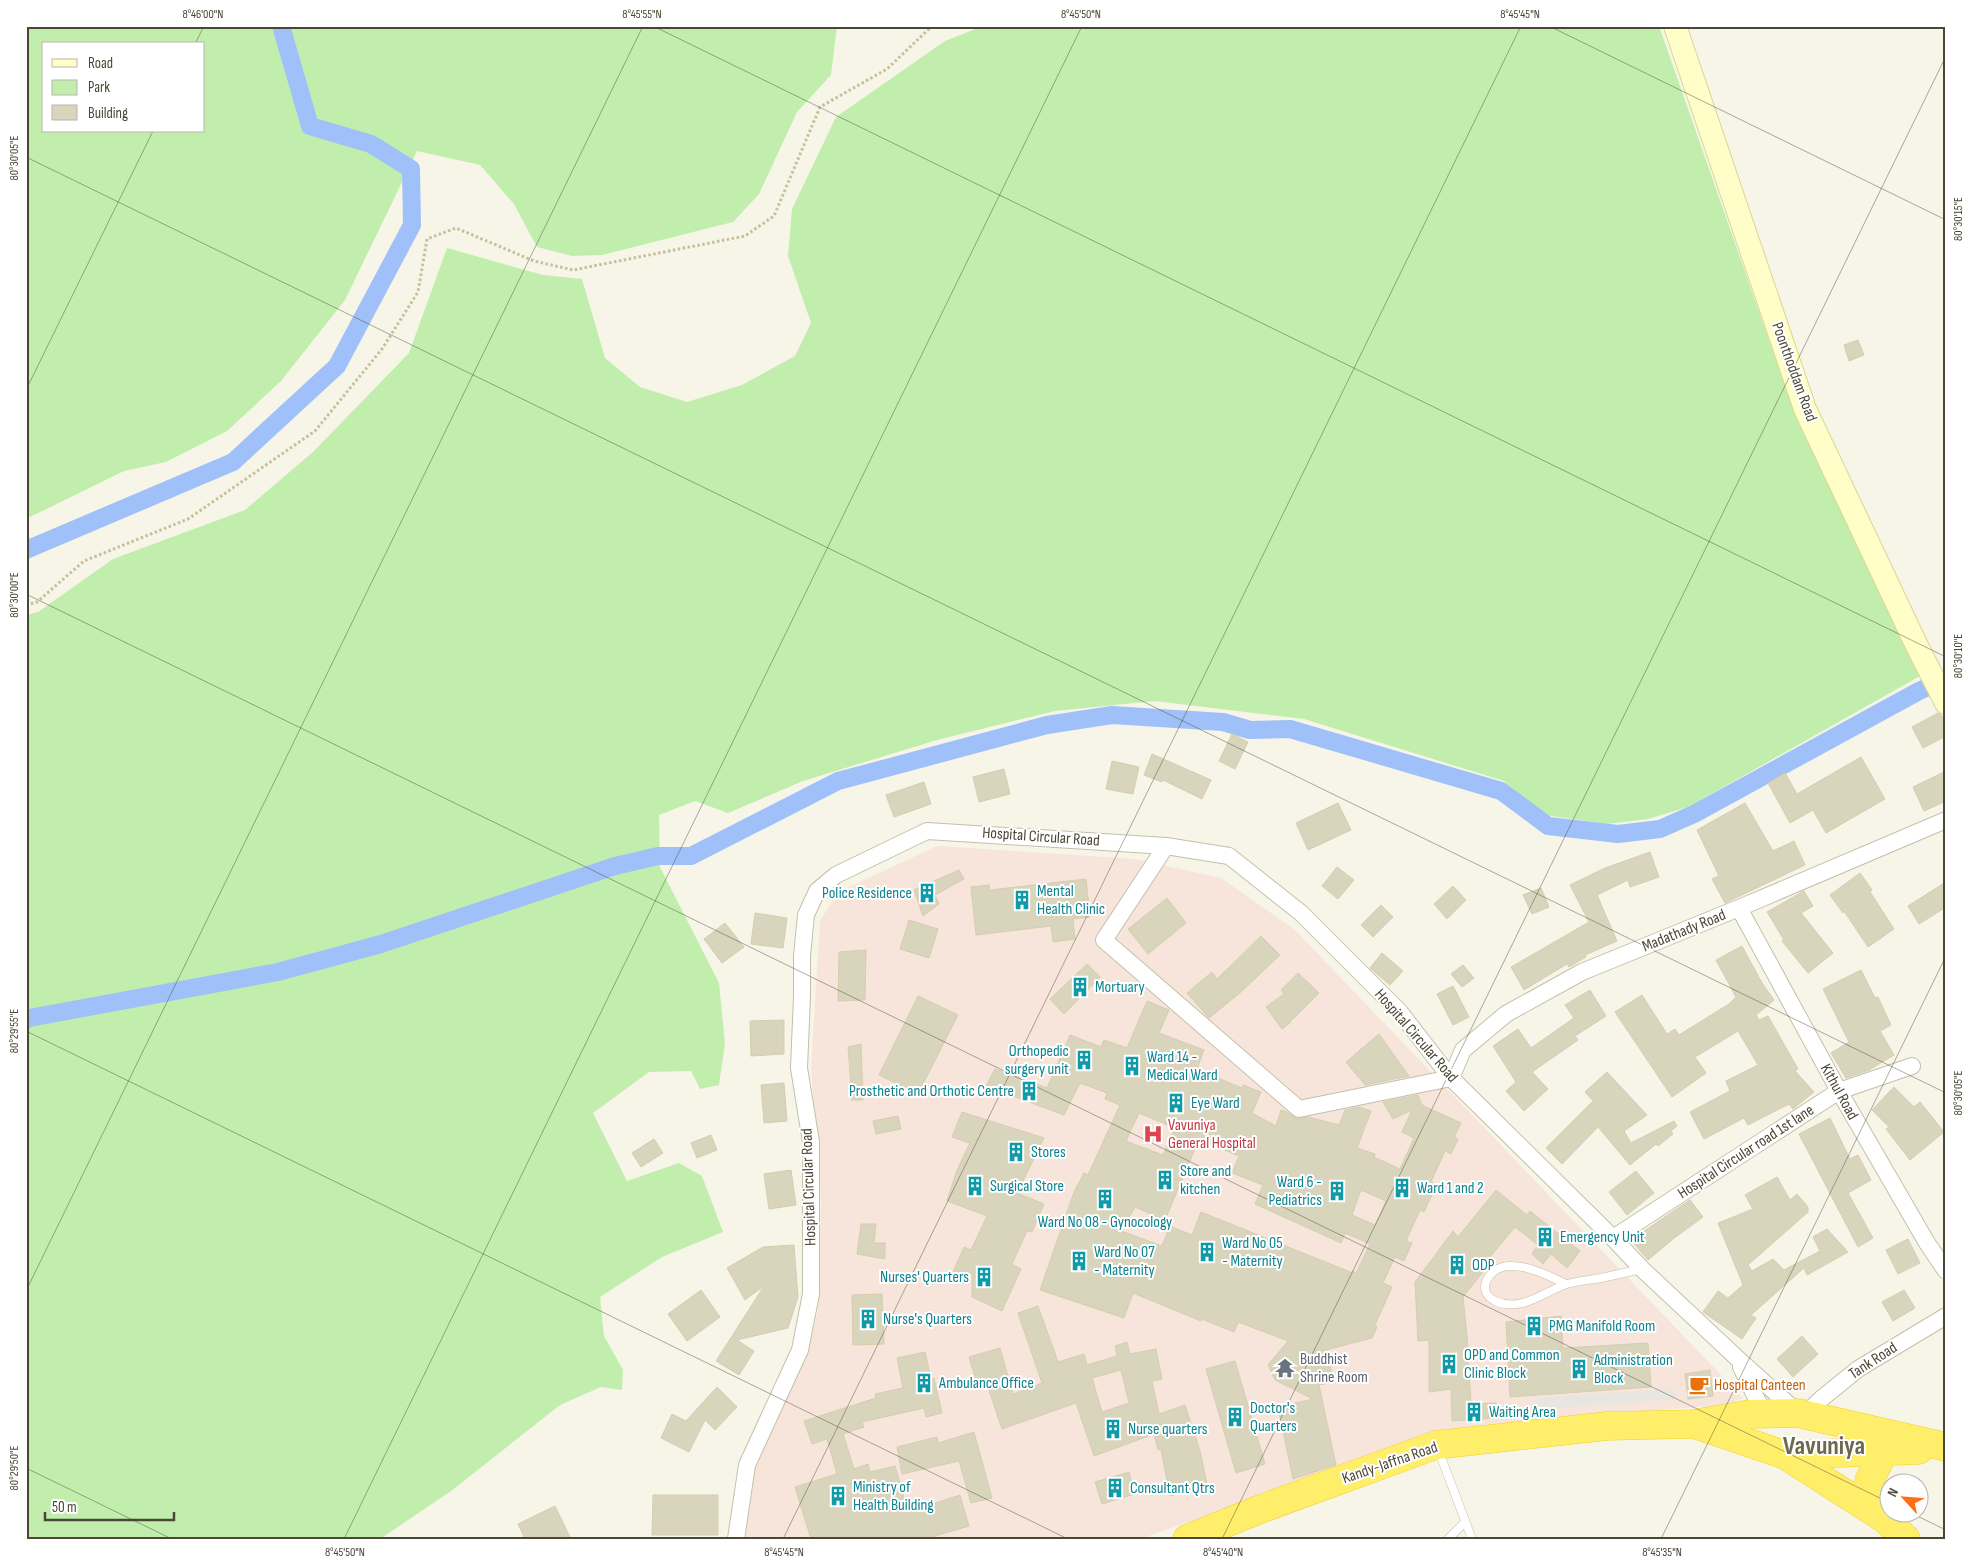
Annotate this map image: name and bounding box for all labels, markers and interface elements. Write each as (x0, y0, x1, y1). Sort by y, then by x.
text: 8°46'00"N (183, 7, 223, 22)
text: 8°45'55"N (622, 7, 662, 22)
text: 8°45'50"N (1061, 7, 1101, 22)
text: 8°45'45"N (1500, 7, 1540, 22)
legend (42, 42, 205, 132)
text: Road (88, 54, 113, 73)
text: Park (88, 78, 110, 97)
text: Building (88, 104, 128, 123)
text: 80°30'05"E (7, 135, 22, 181)
text: 80°30'15"E (1951, 197, 1966, 241)
street label: Poonthoddam Road (1767, 320, 1821, 424)
text: 80°30'00"E (7, 572, 22, 618)
text: 80°30'10"E (1951, 634, 1966, 678)
street label: Hospital Circular Road (982, 823, 1100, 851)
building icon: Police Residence (916, 882, 938, 904)
place label: Mental Health Clinic (1037, 882, 1105, 919)
place label: Police Residence (822, 884, 912, 903)
building icon: Mental Health Clinic (1011, 889, 1033, 911)
street label: Madathady Road (1639, 906, 1729, 956)
building icon: Mortuary (1069, 976, 1091, 998)
place label: Mortuary (1095, 978, 1145, 997)
street label: Hospital Circular Road (1370, 985, 1462, 1087)
text: 80°29'55"E (7, 1009, 22, 1053)
place label: Orthopedic surgery unit (1005, 1042, 1069, 1079)
place label: Ward 14 - Medical Ward (1147, 1048, 1218, 1085)
building icon: Orthopedic surgery unit (1073, 1049, 1095, 1071)
building icon: Ward 14 - Medical Ward (1121, 1055, 1143, 1077)
street label: Kithul Road (1816, 1061, 1862, 1123)
text: 80°30'05"E (1951, 1070, 1966, 1116)
building icon: Prosthetic and Orthotic Centre (1018, 1080, 1040, 1102)
place label: Prosthetic and Orthotic Centre (849, 1082, 1014, 1101)
building icon: Eye Ward (1165, 1092, 1187, 1114)
place label: Eye Ward (1191, 1094, 1240, 1113)
street label: Hospital Circular road 1st lane (1674, 1101, 1818, 1203)
place label: Vavuniya General Hospital (1168, 1116, 1256, 1153)
hospital icon: Vavuniya General Hospital (1142, 1123, 1164, 1145)
street label: Hospital Circular Road (797, 1128, 821, 1246)
building icon: Stores (1005, 1141, 1027, 1163)
place label: Stores (1031, 1143, 1066, 1162)
place label: Store and kitchen (1180, 1162, 1231, 1199)
building icon: Store and kitchen (1154, 1169, 1176, 1191)
place label: Ward 6 - Pediatrics (1268, 1173, 1322, 1210)
building icon: Surgical Store (964, 1175, 986, 1197)
place label: Surgical Store (990, 1177, 1064, 1196)
building icon: Ward 1 and 2 (1391, 1177, 1413, 1199)
place label: Ward 1 and 2 (1417, 1179, 1484, 1198)
building icon: Ward 6 - Pediatrics (1326, 1180, 1348, 1202)
building icon: Ward No 08 - Gynocology (1094, 1188, 1116, 1210)
place label: Ward No 08 - Gynocology (1038, 1213, 1172, 1232)
building icon: Emergency Unit (1534, 1226, 1556, 1248)
place label: Emergency Unit (1560, 1228, 1645, 1247)
place label: Ward No 05 - Maternity (1222, 1234, 1283, 1271)
building icon: Ward No 05 - Maternity (1196, 1241, 1218, 1263)
place label: Ward No 07 - Maternity (1094, 1243, 1155, 1280)
building icon: Ward No 07 - Maternity (1068, 1250, 1090, 1272)
building icon: ODP (1446, 1254, 1468, 1276)
place label: ODP (1472, 1256, 1495, 1275)
building icon: Nurses' Quarters (973, 1266, 995, 1288)
place label: Nurses' Quarters (880, 1268, 969, 1287)
building icon: Nurse's Quarters (857, 1308, 879, 1330)
place label: Nurse's Quarters (883, 1310, 972, 1329)
building icon: PMG Manifold Room (1523, 1315, 1545, 1337)
place label: PMG Manifold Room (1549, 1317, 1655, 1336)
street label: Tank Road (1845, 1338, 1901, 1384)
place label: OPD and Common Clinic Block (1464, 1346, 1560, 1383)
place label: Buddhist Shrine Room (1300, 1350, 1368, 1387)
place label: Administration Block (1593, 1351, 1673, 1388)
building icon: OPD and Common Clinic Block (1438, 1353, 1460, 1375)
temple icon: Buddhist Shrine Room (1274, 1357, 1296, 1379)
building icon: Administration Block (1568, 1358, 1590, 1380)
building icon: Ambulance Office (913, 1372, 935, 1394)
place label: Ambulance Office (938, 1374, 1034, 1393)
cafe icon: Hospital Canteen (1688, 1374, 1710, 1396)
place label: Hospital Canteen (1714, 1376, 1806, 1395)
place label: Doctor's Quarters (1250, 1399, 1297, 1436)
building icon: Waiting Area (1463, 1401, 1485, 1423)
place label: Waiting Area (1489, 1403, 1556, 1422)
building icon: Doctor's Quarters (1224, 1406, 1246, 1428)
building icon: Nurse quarters (1102, 1418, 1124, 1440)
place label: Nurse quarters (1128, 1420, 1208, 1439)
district label: Vavuniya (1783, 1431, 1865, 1462)
street label: Kandy-Jaffna Road (1340, 1438, 1440, 1488)
text: 80°29'50"E (7, 1445, 22, 1490)
north arrow (1880, 1472, 1930, 1522)
building icon: Consultant Qtrs (1104, 1477, 1126, 1499)
place label: Ministry of Health Building (853, 1478, 934, 1515)
place label: Consultant Qtrs (1130, 1479, 1215, 1498)
building icon: Ministry of Health Building (827, 1485, 849, 1507)
text: N (1883, 1485, 1902, 1500)
scale bar (45, 1490, 174, 1522)
text: 50 m (52, 1498, 77, 1517)
text: 8°45'50"N (325, 1545, 365, 1560)
text: 8°45'45"N (764, 1545, 804, 1560)
text: 8°45'40"N (1203, 1545, 1243, 1560)
text: 8°45'35"N (1642, 1545, 1682, 1560)

